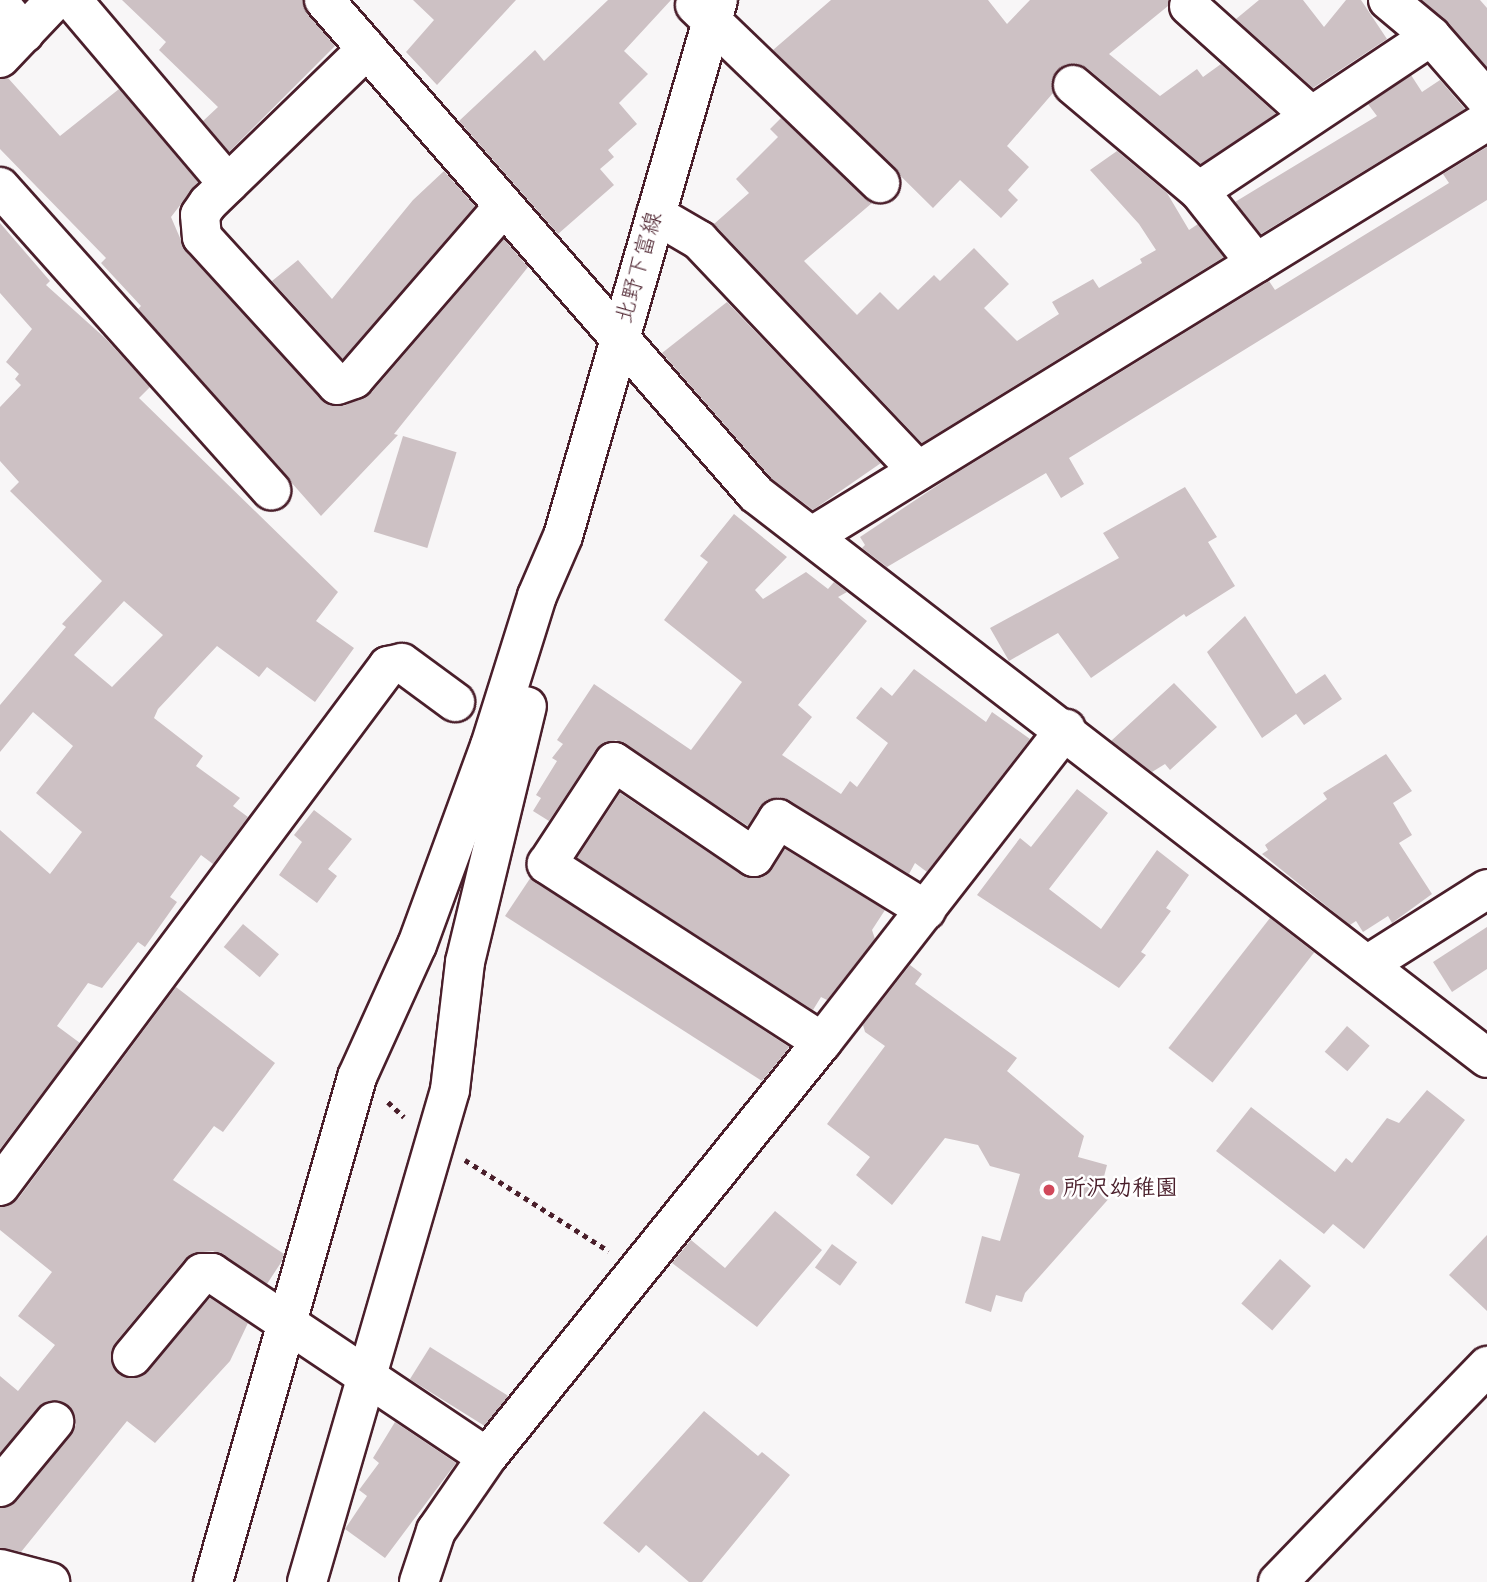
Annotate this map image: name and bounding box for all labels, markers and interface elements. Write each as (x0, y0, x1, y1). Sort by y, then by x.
street label: 北野下富線 (612, 209, 670, 327)
place label: 所沢幼稚園 (1063, 1176, 1178, 1204)
marker: 所沢幼稚園 (1041, 1182, 1057, 1198)

